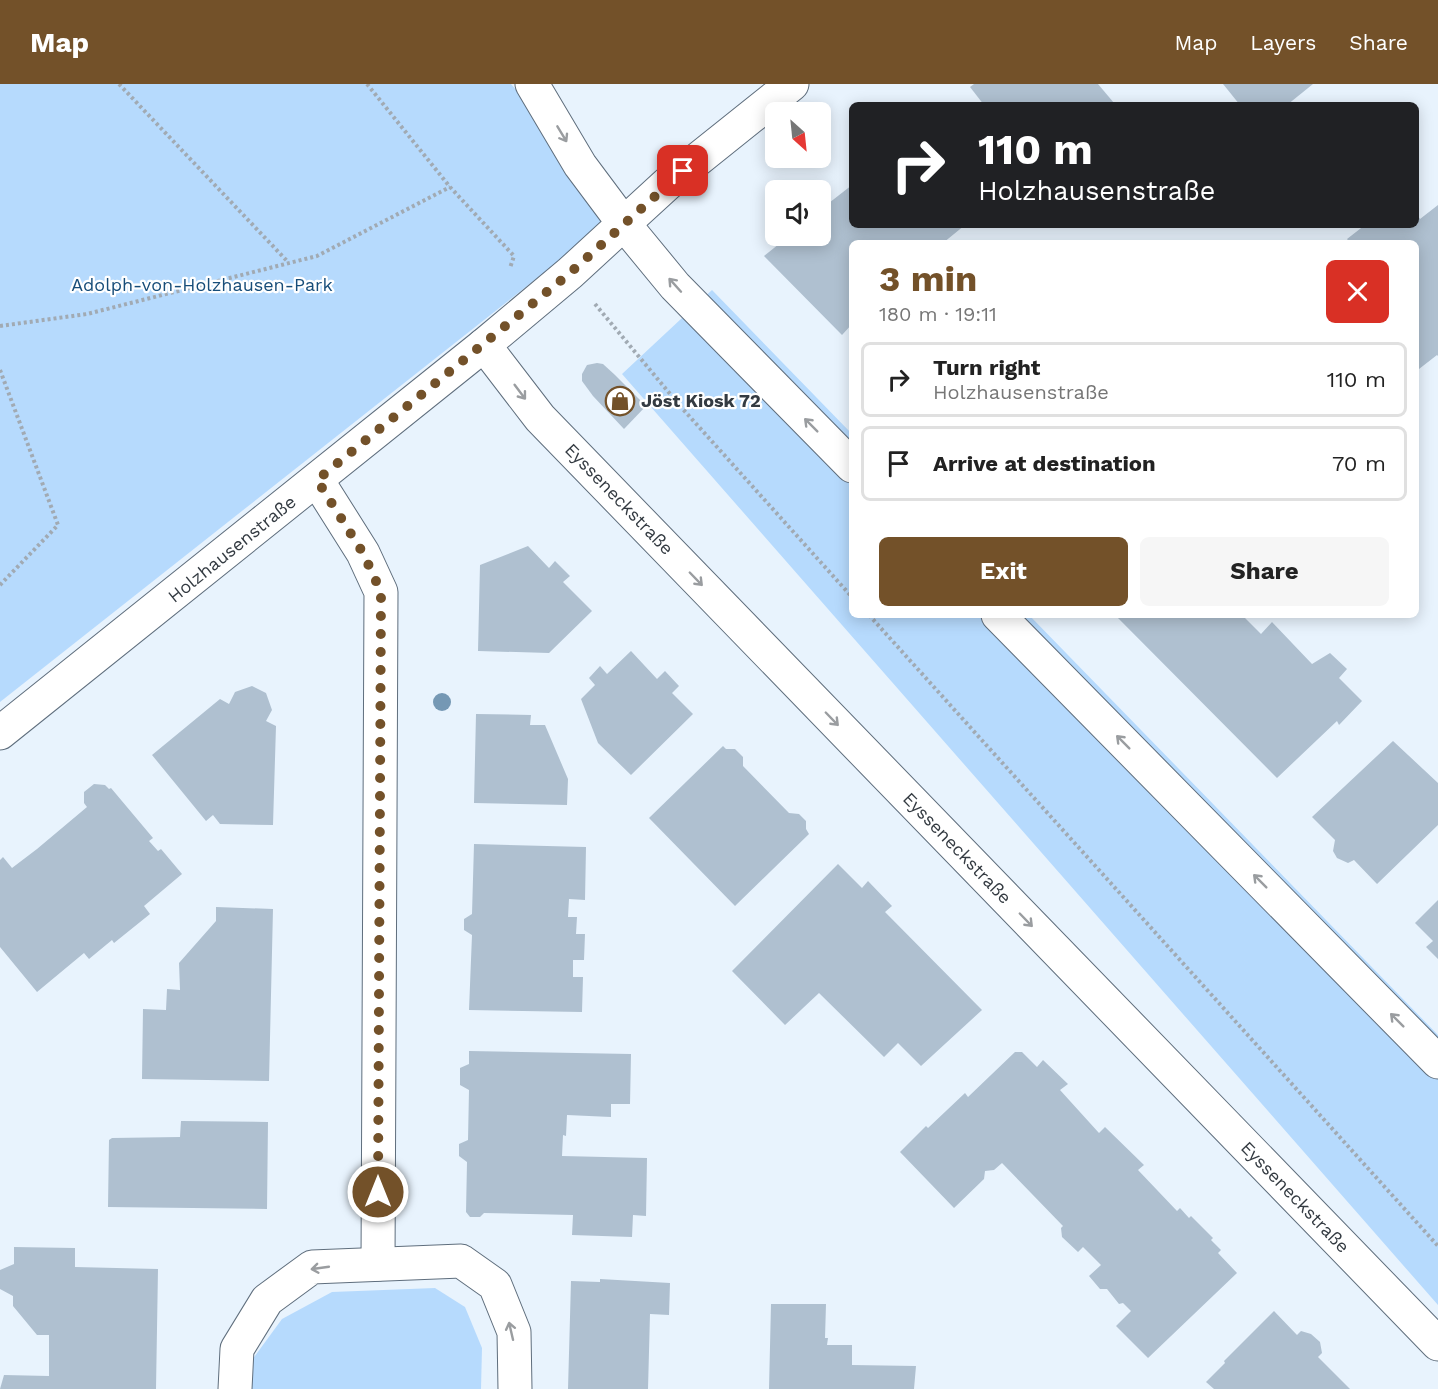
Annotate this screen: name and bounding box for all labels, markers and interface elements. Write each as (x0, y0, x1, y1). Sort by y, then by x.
text: Map (30, 26, 89, 59)
text: Map (1174, 30, 1217, 55)
text: Layers (1250, 30, 1316, 55)
text: Share (1349, 30, 1408, 55)
north arrow (765, 102, 831, 168)
map controls (765, 102, 831, 246)
one-way arrow (556, 125, 568, 142)
text: 110 m (978, 125, 1093, 174)
icon: right (879, 126, 957, 204)
pin (657, 145, 708, 196)
icon: arrive (666, 154, 699, 187)
text: Holzhausenstraße (978, 175, 1215, 207)
button: sound (765, 180, 831, 246)
text: 3 min (879, 258, 977, 300)
button: close (1326, 260, 1389, 323)
park label: Adolph-von-Holzhausen-Park (71, 274, 333, 295)
one-way arrow (668, 278, 682, 293)
text: 180 m · 19:11 (879, 302, 997, 326)
text: Turn right (933, 355, 1040, 380)
icon: right (882, 363, 915, 396)
text: 110 m (1327, 367, 1386, 392)
text: Holzhausenstraße (933, 380, 1109, 404)
one-way arrow (513, 383, 526, 399)
shop icon: Jöst Kiosk 72 (604, 385, 636, 417)
place label: Jöst Kiosk 72 (641, 390, 761, 411)
one-way arrow (804, 417, 818, 432)
street label: Eysseneckstraße (561, 439, 678, 559)
icon: arrive (882, 447, 915, 480)
text: Arrive at destination (933, 451, 1156, 476)
text: 70 m (1332, 451, 1386, 476)
street label: Holzhausenstraße (164, 491, 300, 607)
button: Exit (879, 537, 1128, 606)
button: Share (1140, 537, 1389, 606)
one-way arrow (689, 572, 704, 587)
one-way arrow (825, 712, 839, 727)
one-way arrow (1116, 735, 1131, 750)
street label: Eysseneckstraße (899, 788, 1016, 908)
one-way arrow (1253, 874, 1268, 889)
one-way arrow (1019, 912, 1034, 927)
one-way arrow (1390, 1013, 1404, 1028)
street label: Eysseneckstraße (1237, 1137, 1354, 1257)
position arrow (346, 1160, 410, 1224)
one-way arrow (310, 1262, 330, 1273)
one-way arrow (505, 1322, 517, 1341)

